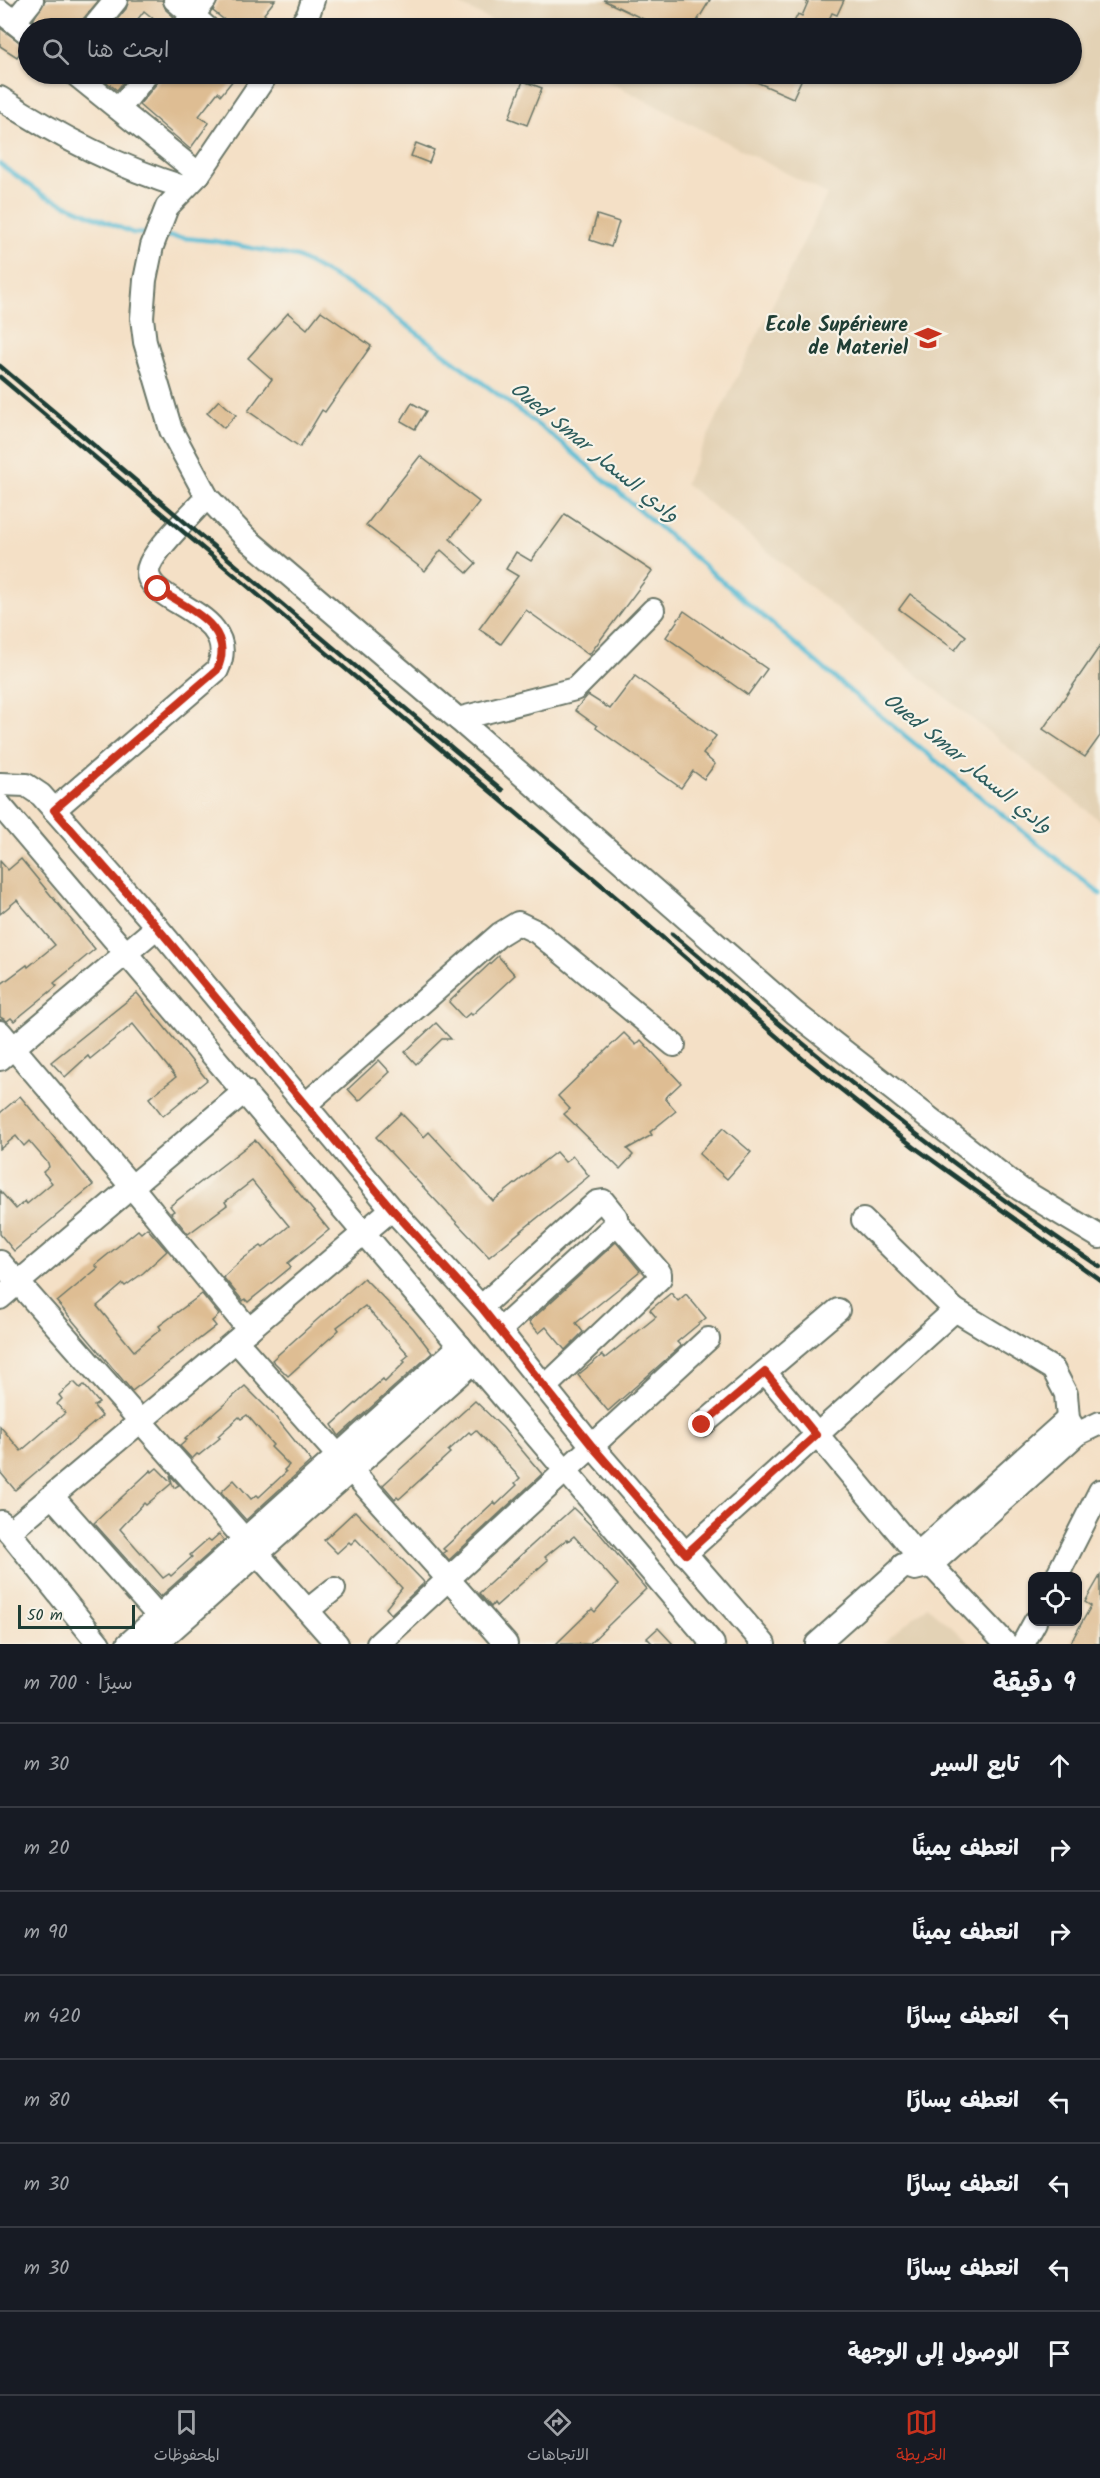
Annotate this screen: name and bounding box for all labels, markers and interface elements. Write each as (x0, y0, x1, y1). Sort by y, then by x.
search box (18, 18, 1082, 84)
text: ابحث هنا (87, 34, 169, 69)
icon: search (39, 35, 72, 68)
place label: Ecole Supérieure de Materiel (766, 310, 909, 365)
school or university icon: Ecole Supérieure de Materiel (913, 323, 943, 353)
water label: Oued Smar وادي السمار (502, 374, 686, 532)
route start (144, 575, 170, 601)
water label: Oued Smar وادي السمار (875, 685, 1059, 843)
route end (688, 1411, 714, 1437)
map controls (1028, 1572, 1082, 1626)
button: locate (1028, 1572, 1082, 1626)
scale bar (18, 1602, 135, 1630)
text: 50 m (27, 1603, 63, 1628)
text: 9 دقيقة (993, 1663, 1076, 1705)
text: سيرًا · 700 m (24, 1668, 133, 1700)
text: تابع السير (932, 1748, 1019, 1783)
text: 30 m (24, 1749, 69, 1781)
icon: ahead (1043, 1749, 1076, 1782)
text: انعطف يمينًا (912, 1832, 1019, 1867)
text: 20 m (24, 1833, 70, 1865)
icon: right (1043, 1833, 1076, 1866)
text: انعطف يمينًا (912, 1916, 1019, 1951)
text: 90 m (24, 1917, 68, 1949)
icon: right (1043, 1917, 1076, 1950)
text: انعطف يسارًا (907, 2000, 1019, 2035)
text: 420 m (24, 2001, 81, 2033)
icon: left (1043, 2001, 1076, 2034)
text: انعطف يسارًا (907, 2084, 1019, 2119)
text: 80 m (24, 2085, 70, 2117)
icon: left (1043, 2085, 1076, 2118)
text: انعطف يسارًا (907, 2168, 1019, 2203)
text: 30 m (24, 2169, 69, 2201)
icon: left (1043, 2169, 1076, 2202)
text: انعطف يسارًا (907, 2252, 1019, 2287)
text: 30 m (24, 2253, 69, 2285)
icon: left (1043, 2253, 1076, 2286)
text: الوصول إلى الوجهة (847, 2336, 1019, 2371)
icon: arrive (1043, 2337, 1076, 2370)
tab: المحفوظات (154, 2406, 220, 2469)
tab: الاتجاهات (527, 2406, 589, 2469)
tab: الخريطة (896, 2406, 946, 2469)

